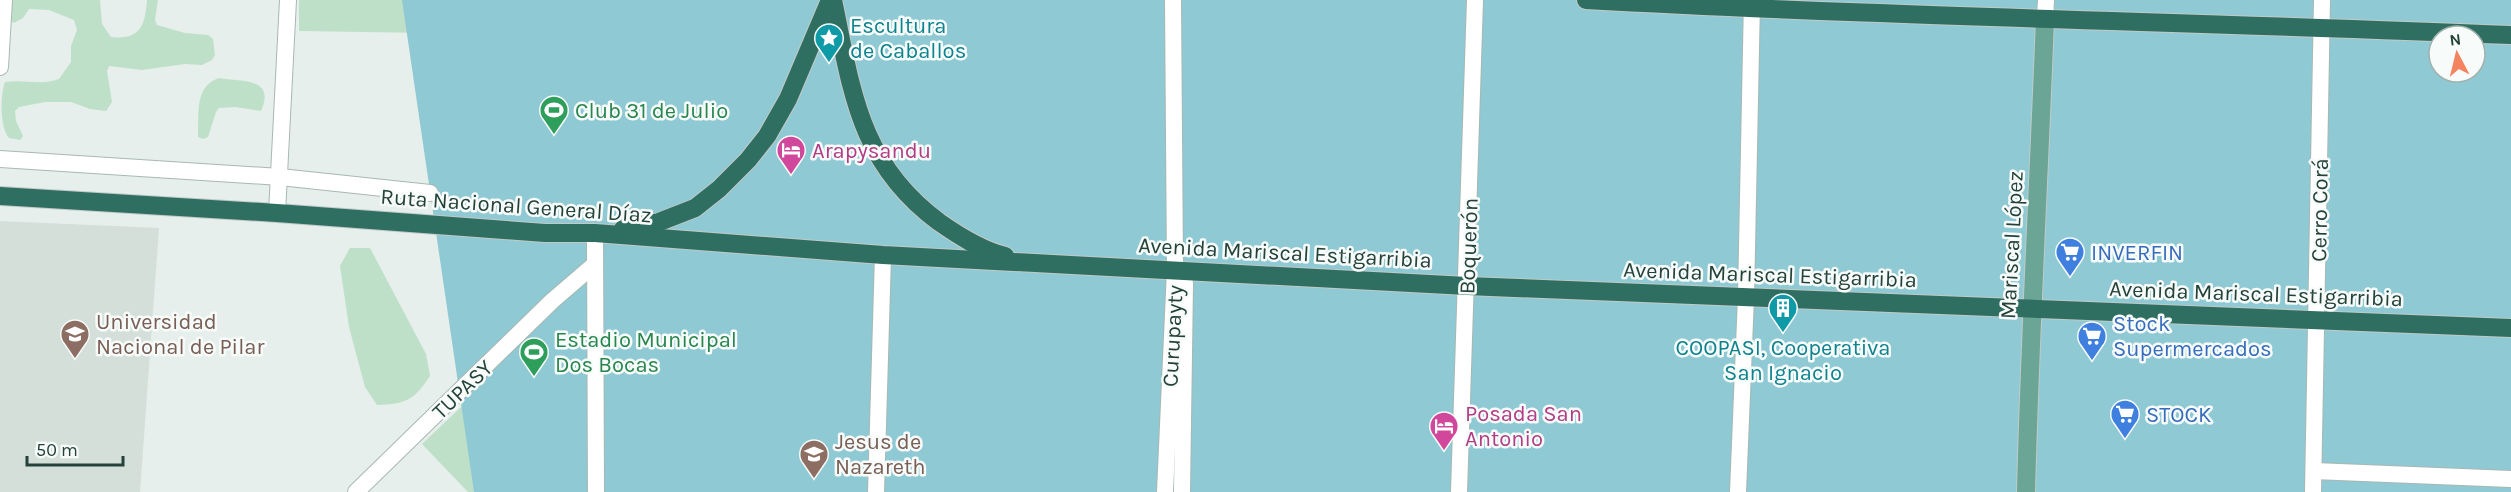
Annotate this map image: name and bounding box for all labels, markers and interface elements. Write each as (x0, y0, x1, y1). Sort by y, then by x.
place label: Escultura de Caballos (850, 13, 966, 64)
place icon: Escultura de Caballos (813, 22, 845, 64)
north arrow (2427, 24, 2487, 84)
text: N (2448, 29, 2462, 50)
sports icon: Club 31 de Julio (538, 94, 570, 136)
place label: Club 31 de Julio (575, 98, 728, 124)
hotel icon: Arapysandu (775, 134, 807, 176)
place label: Arapysandu (812, 138, 931, 164)
street label: Cerro Corá (2306, 158, 2334, 262)
street label: Mariscal López (1995, 170, 2029, 320)
street label: Ruta Nacional General Díaz (380, 184, 652, 228)
street label: Boquerón (1454, 197, 1484, 295)
street label: Avenida Mariscal Estigarribia (1138, 232, 1432, 274)
supermarket icon: INVERFIN (2054, 236, 2086, 278)
place label: INVERFIN (2091, 240, 2183, 266)
street label: Avenida Mariscal Estigarribia (1623, 257, 1917, 293)
street label: Avenida Mariscal Estigarribia (2109, 276, 2403, 312)
street label: Curupayty (1157, 285, 1189, 388)
building icon: COOPASI, Cooperativa San Ignacio (1767, 292, 1799, 334)
place label: Universidad Nacional de Pilar (96, 309, 264, 360)
place label: Stock Supermercados (2113, 311, 2272, 362)
school or university icon: Universidad Nacional de Pilar (59, 318, 91, 360)
supermarket icon: Stock Supermercados (2076, 320, 2108, 362)
place label: Estadio Municipal Dos Bocas (555, 327, 737, 378)
place label: COOPASI, Cooperativa San Ignacio (1676, 335, 1890, 386)
sports icon: Estadio Municipal Dos Bocas (518, 336, 550, 378)
street label: TUPASY (427, 355, 498, 425)
supermarket icon: STOCK (2109, 398, 2141, 440)
place label: Posada San Antonio (1465, 401, 1582, 452)
place label: STOCK (2146, 402, 2211, 428)
hotel icon: Posada San Antonio (1428, 410, 1460, 452)
scale bar (27, 429, 123, 467)
place label: Jesus de Nazareth (835, 429, 926, 480)
school or university icon: Jesus de Nazareth (798, 438, 830, 480)
text: 50 m (36, 439, 78, 461)

